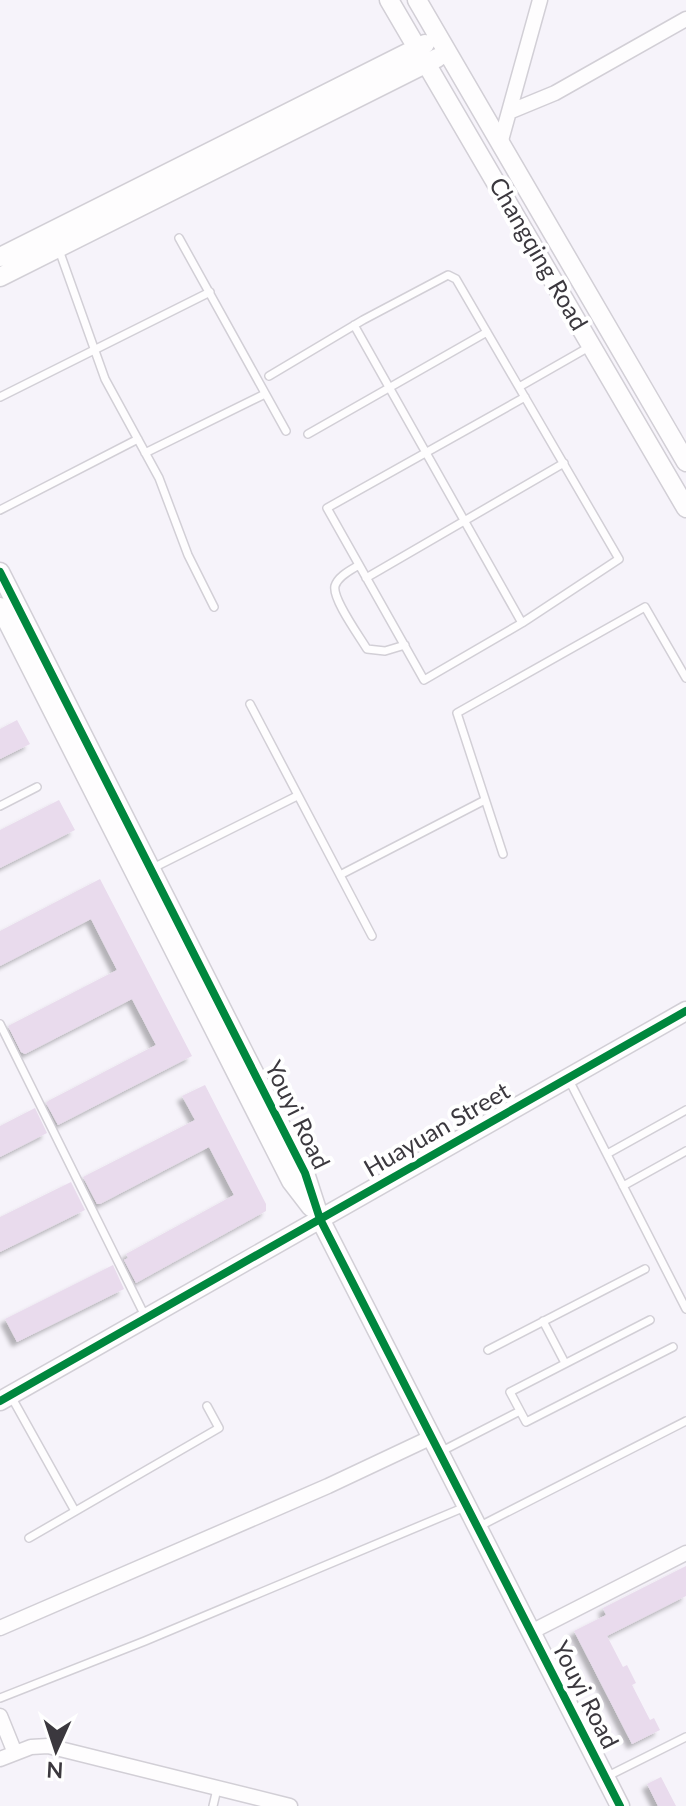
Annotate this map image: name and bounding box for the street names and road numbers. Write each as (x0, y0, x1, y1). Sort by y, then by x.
street label: Changqing Road (484, 172, 595, 335)
street label: Youyi Road (260, 1055, 337, 1173)
street label: Huayuan Street (358, 1075, 515, 1182)
street label: Youyi Road (547, 1636, 626, 1753)

